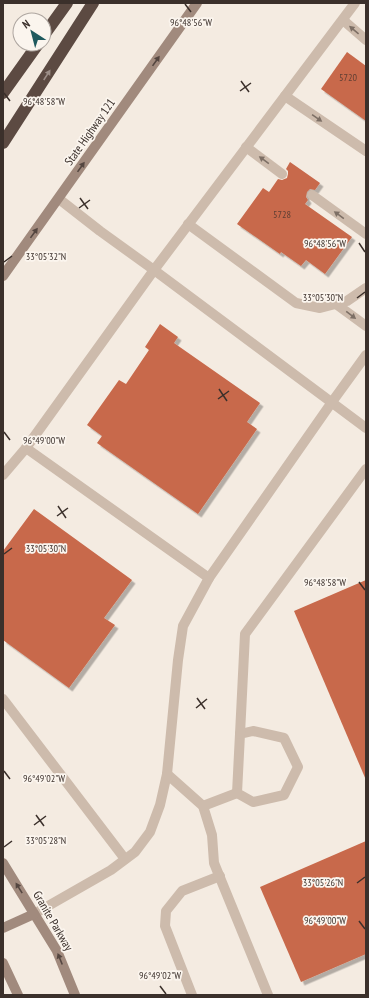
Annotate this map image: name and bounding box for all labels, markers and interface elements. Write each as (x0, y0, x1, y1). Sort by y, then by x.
north arrow (12, 12, 52, 52)
text: N (20, 16, 33, 31)
text: 96°48'56"W (170, 16, 212, 29)
one-way arrow (349, 25, 360, 34)
one-way arrow (152, 56, 160, 66)
one-way arrow (43, 70, 51, 80)
house number: 5720 (339, 71, 358, 84)
text: 96°48'58"W (23, 95, 65, 108)
street label: State Highway 121 (61, 95, 118, 168)
one-way arrow (312, 114, 323, 122)
one-way arrow (259, 157, 269, 165)
one-way arrow (77, 162, 85, 172)
house number: 5728 (273, 208, 291, 221)
one-way arrow (334, 211, 344, 219)
one-way arrow (30, 228, 38, 239)
text: 96°48'56"W (304, 237, 346, 250)
text: 33°05'32"N (26, 250, 66, 263)
text: 33°05'30"N (303, 291, 343, 304)
one-way arrow (346, 311, 357, 319)
text: 96°49'00"W (23, 434, 65, 447)
text: 33°05'30"N (26, 542, 66, 555)
text: 96°48'58"W (304, 576, 346, 589)
text: 96°49'02"W (23, 772, 65, 785)
text: 33°05'28"N (26, 834, 66, 847)
text: 33°05'26"N (303, 876, 343, 889)
one-way arrow (15, 882, 22, 894)
street label: Granite Parkway (30, 888, 77, 954)
text: 96°49'00"W (304, 914, 346, 927)
one-way arrow (57, 952, 63, 964)
text: 96°49'02"W (139, 969, 181, 982)

